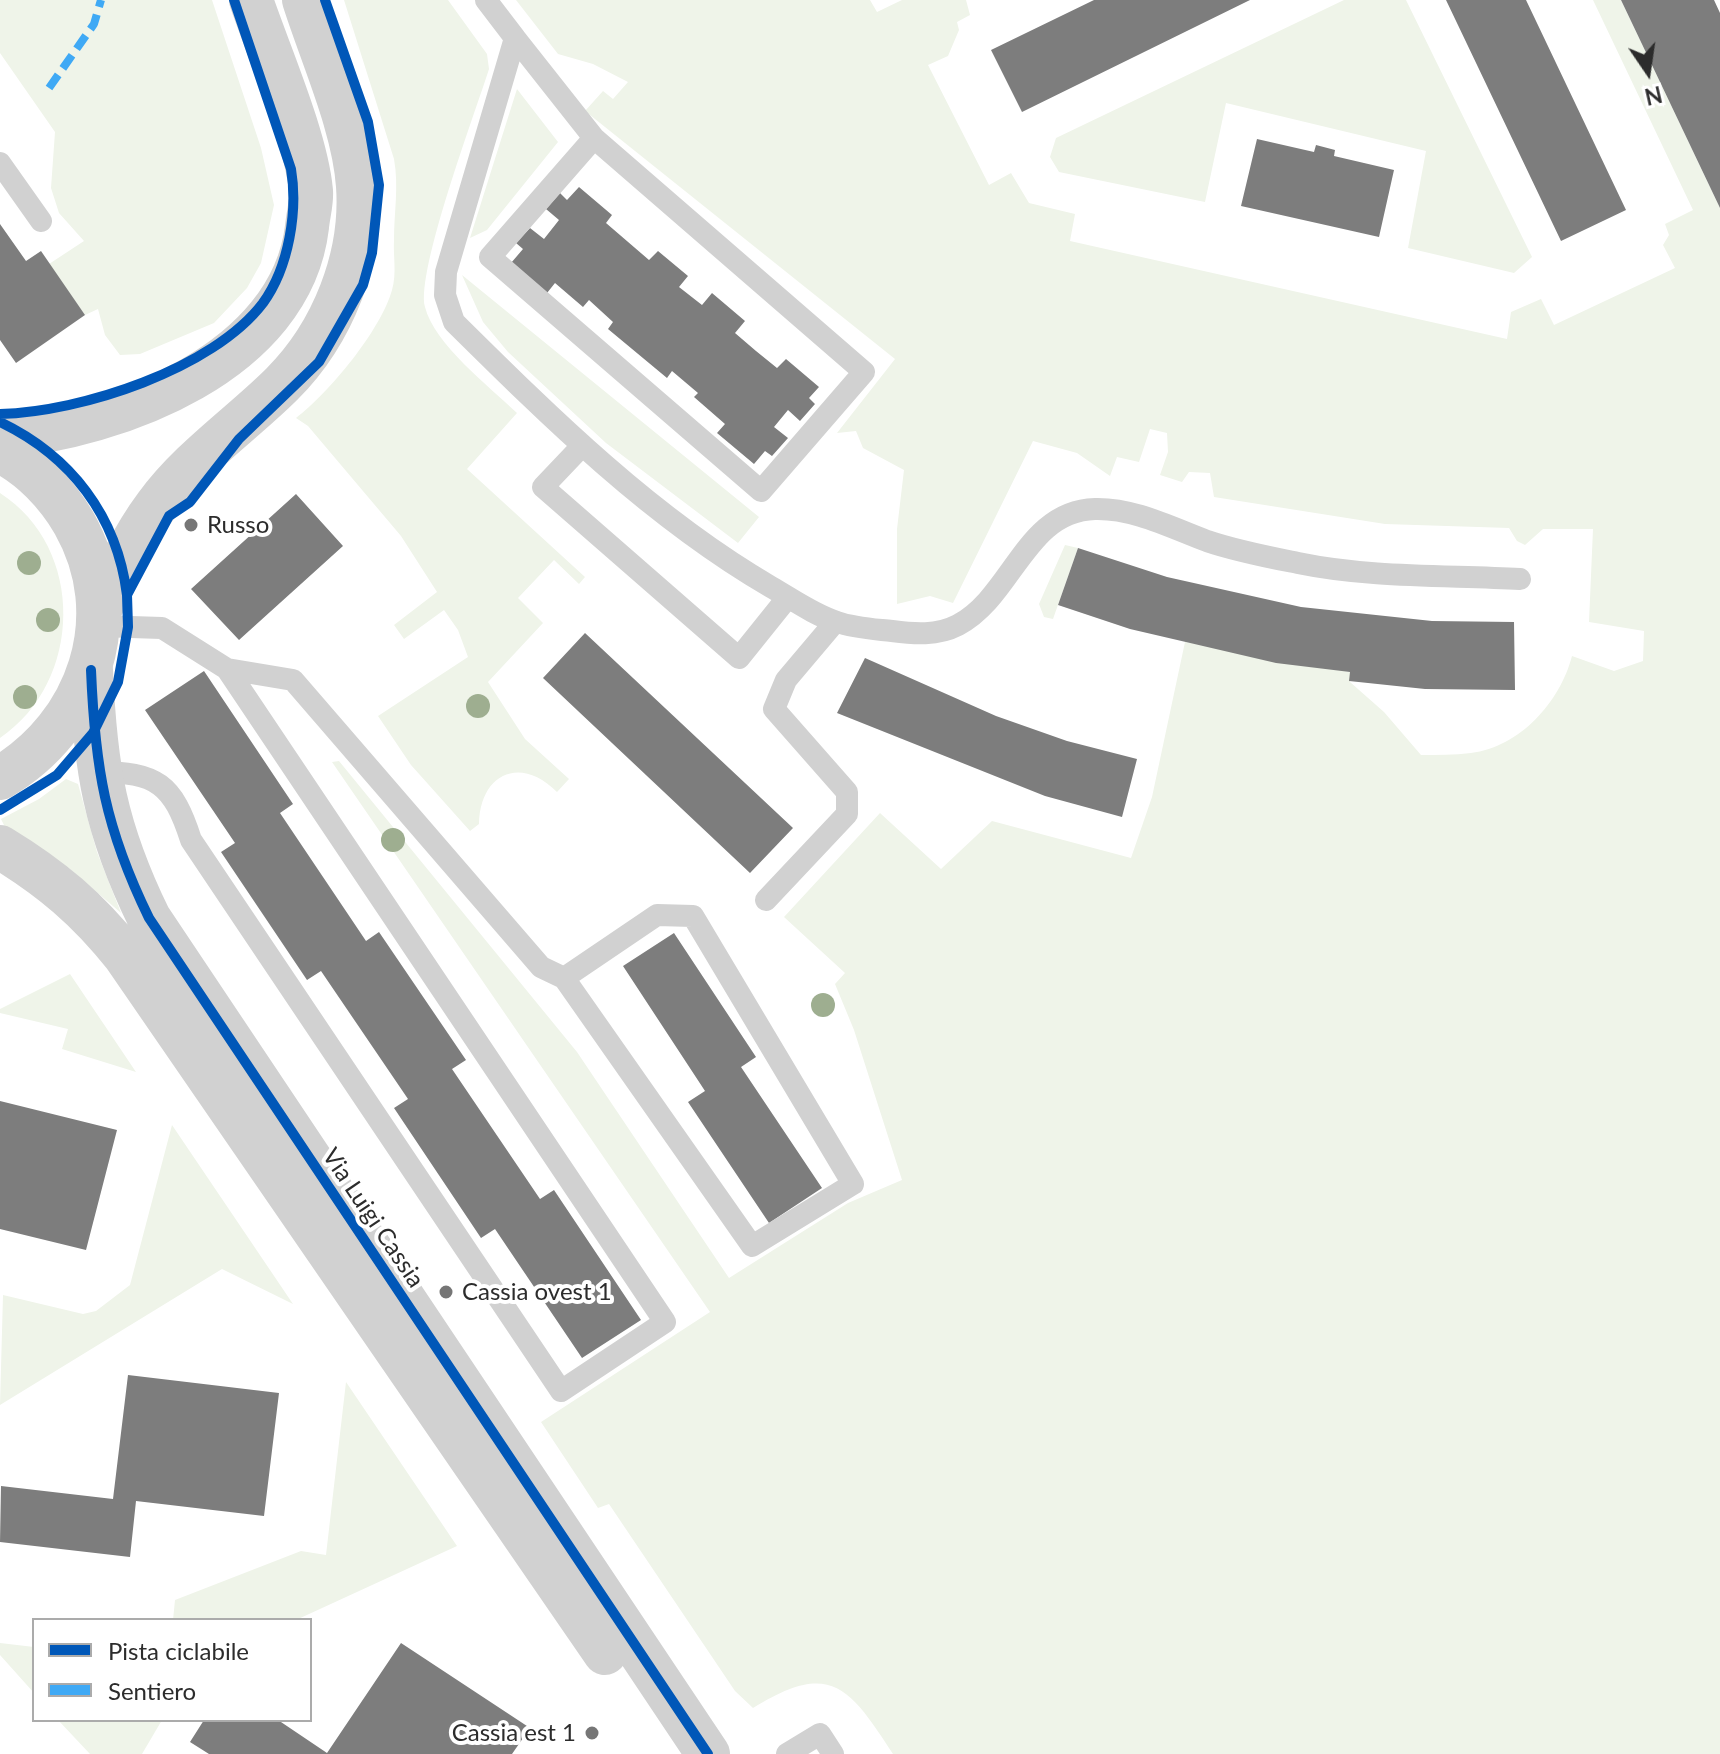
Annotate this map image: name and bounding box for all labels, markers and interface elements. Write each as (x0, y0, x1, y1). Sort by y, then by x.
north arrow (1608, 32, 1688, 112)
text: N (1642, 81, 1665, 111)
place label: Russo (207, 511, 269, 539)
marker: Russo (182, 516, 200, 534)
street label: Via Luigi Cassia (316, 1143, 430, 1293)
place label: Cassia ovest 1 (462, 1278, 612, 1306)
marker: Cassia ovest 1 (437, 1283, 455, 1301)
legend (32, 1618, 312, 1722)
text: Pista ciclabile (108, 1636, 249, 1665)
text: Sentiero (108, 1676, 196, 1705)
place label: Cassia est 1 (452, 1719, 576, 1747)
marker: Cassia est 1 (583, 1724, 601, 1742)

